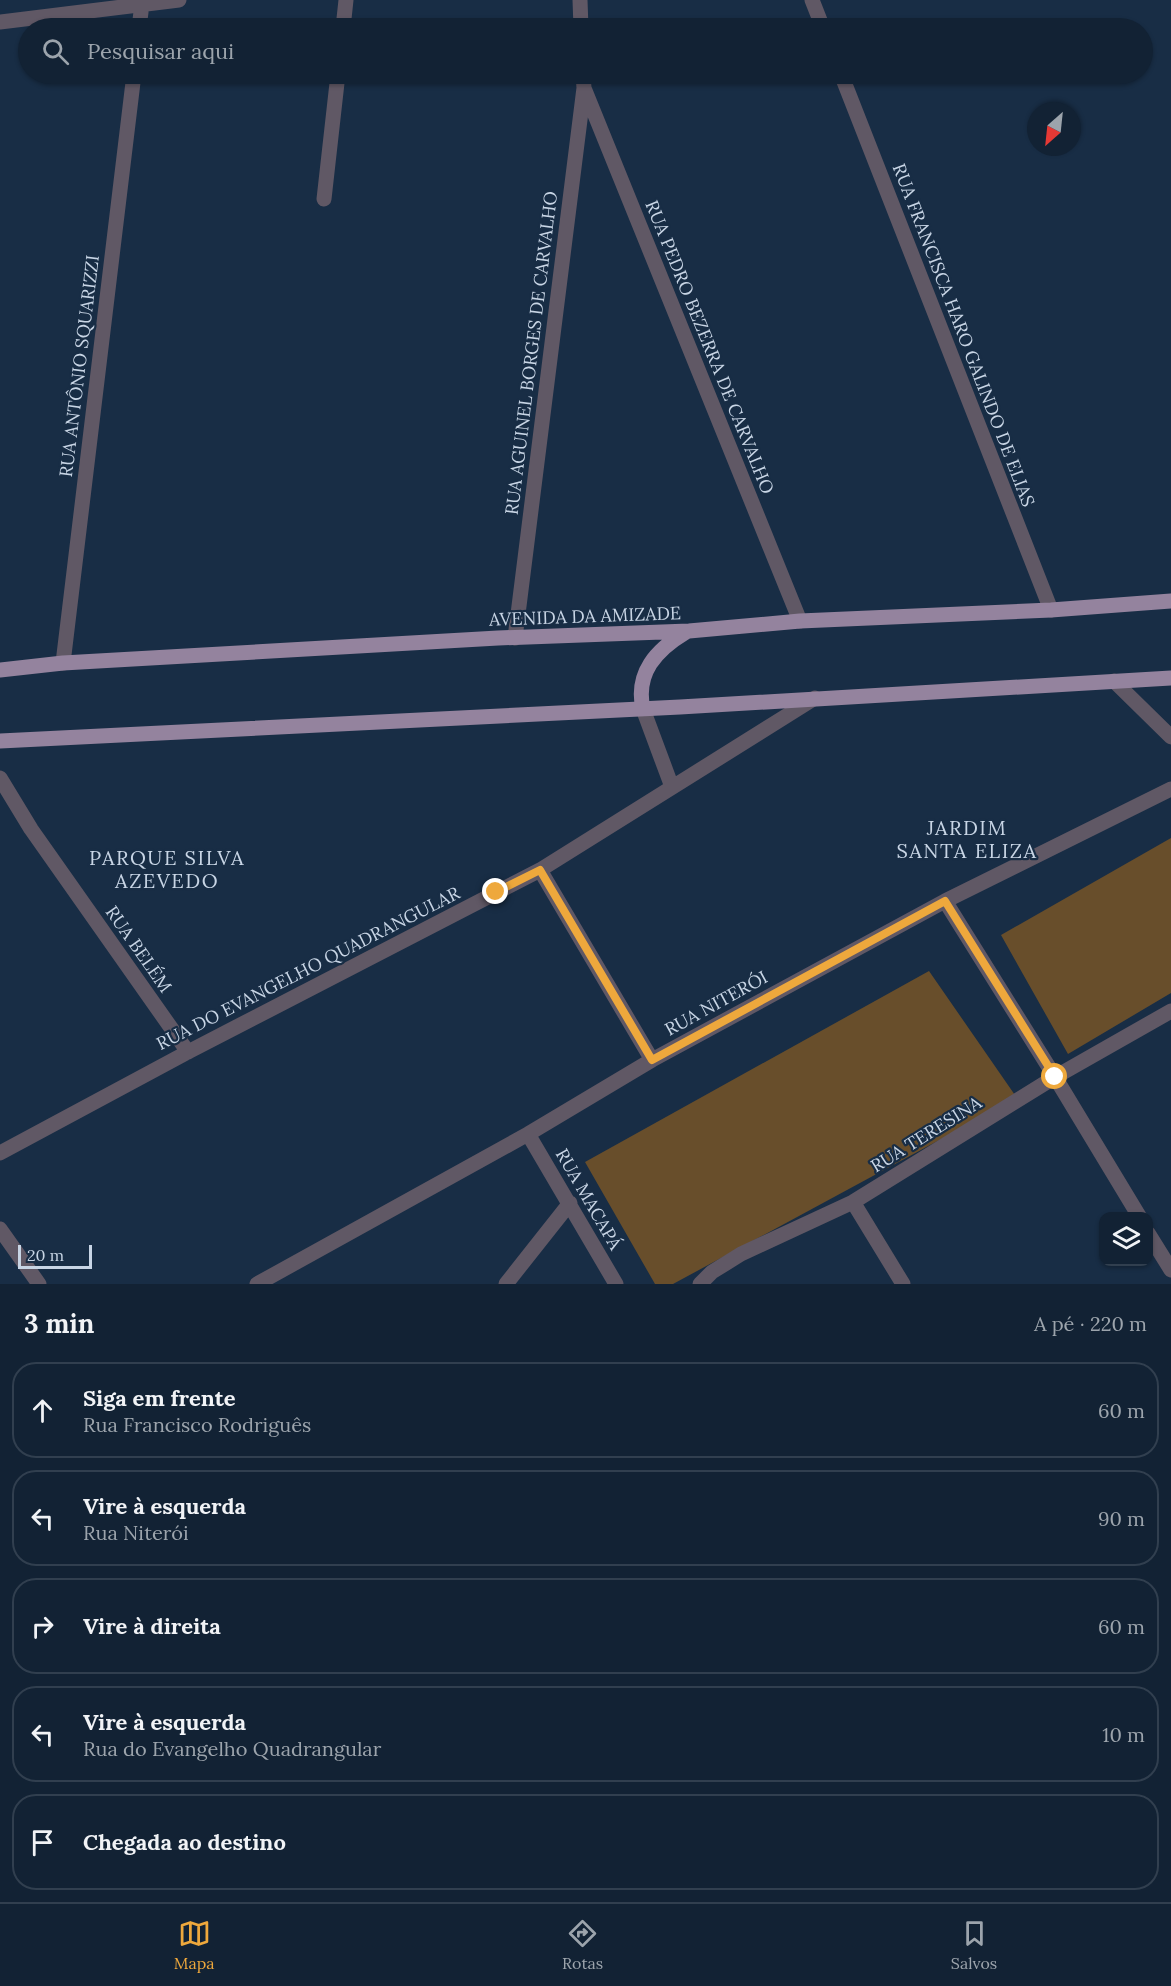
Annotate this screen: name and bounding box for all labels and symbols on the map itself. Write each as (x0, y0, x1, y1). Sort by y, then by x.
north arrow (1027, 102, 1081, 156)
street label: RUA FRANCISCA HARO GALINDO DE ELIAS (888, 160, 1040, 510)
street label: RUA AGUINEL BORGES DE CARVALHO (500, 190, 562, 516)
street label: RUA PEDRO BEZERRA DE CARVALHO (640, 197, 780, 497)
street label: RUA ANTÔNIO SQUARIZZI (54, 254, 104, 478)
street label: AVENIDA DA AMIZADE (488, 601, 681, 631)
district label: JARDIM SANTA ELIZA (896, 815, 1038, 863)
district label: PARQUE SILVA AZEVEDO (89, 845, 245, 893)
route end (482, 878, 508, 904)
street label: RUA DO EVANGELHO QUADRANGULAR (152, 881, 464, 1055)
street label: RUA BELÉM (101, 901, 177, 997)
street label: RUA NITERÓI (660, 965, 772, 1041)
route start (1041, 1063, 1067, 1089)
street label: RUA TERESINA (866, 1090, 986, 1177)
street label: RUA MACAPÁ (551, 1144, 628, 1254)
scale bar (18, 1242, 92, 1270)

